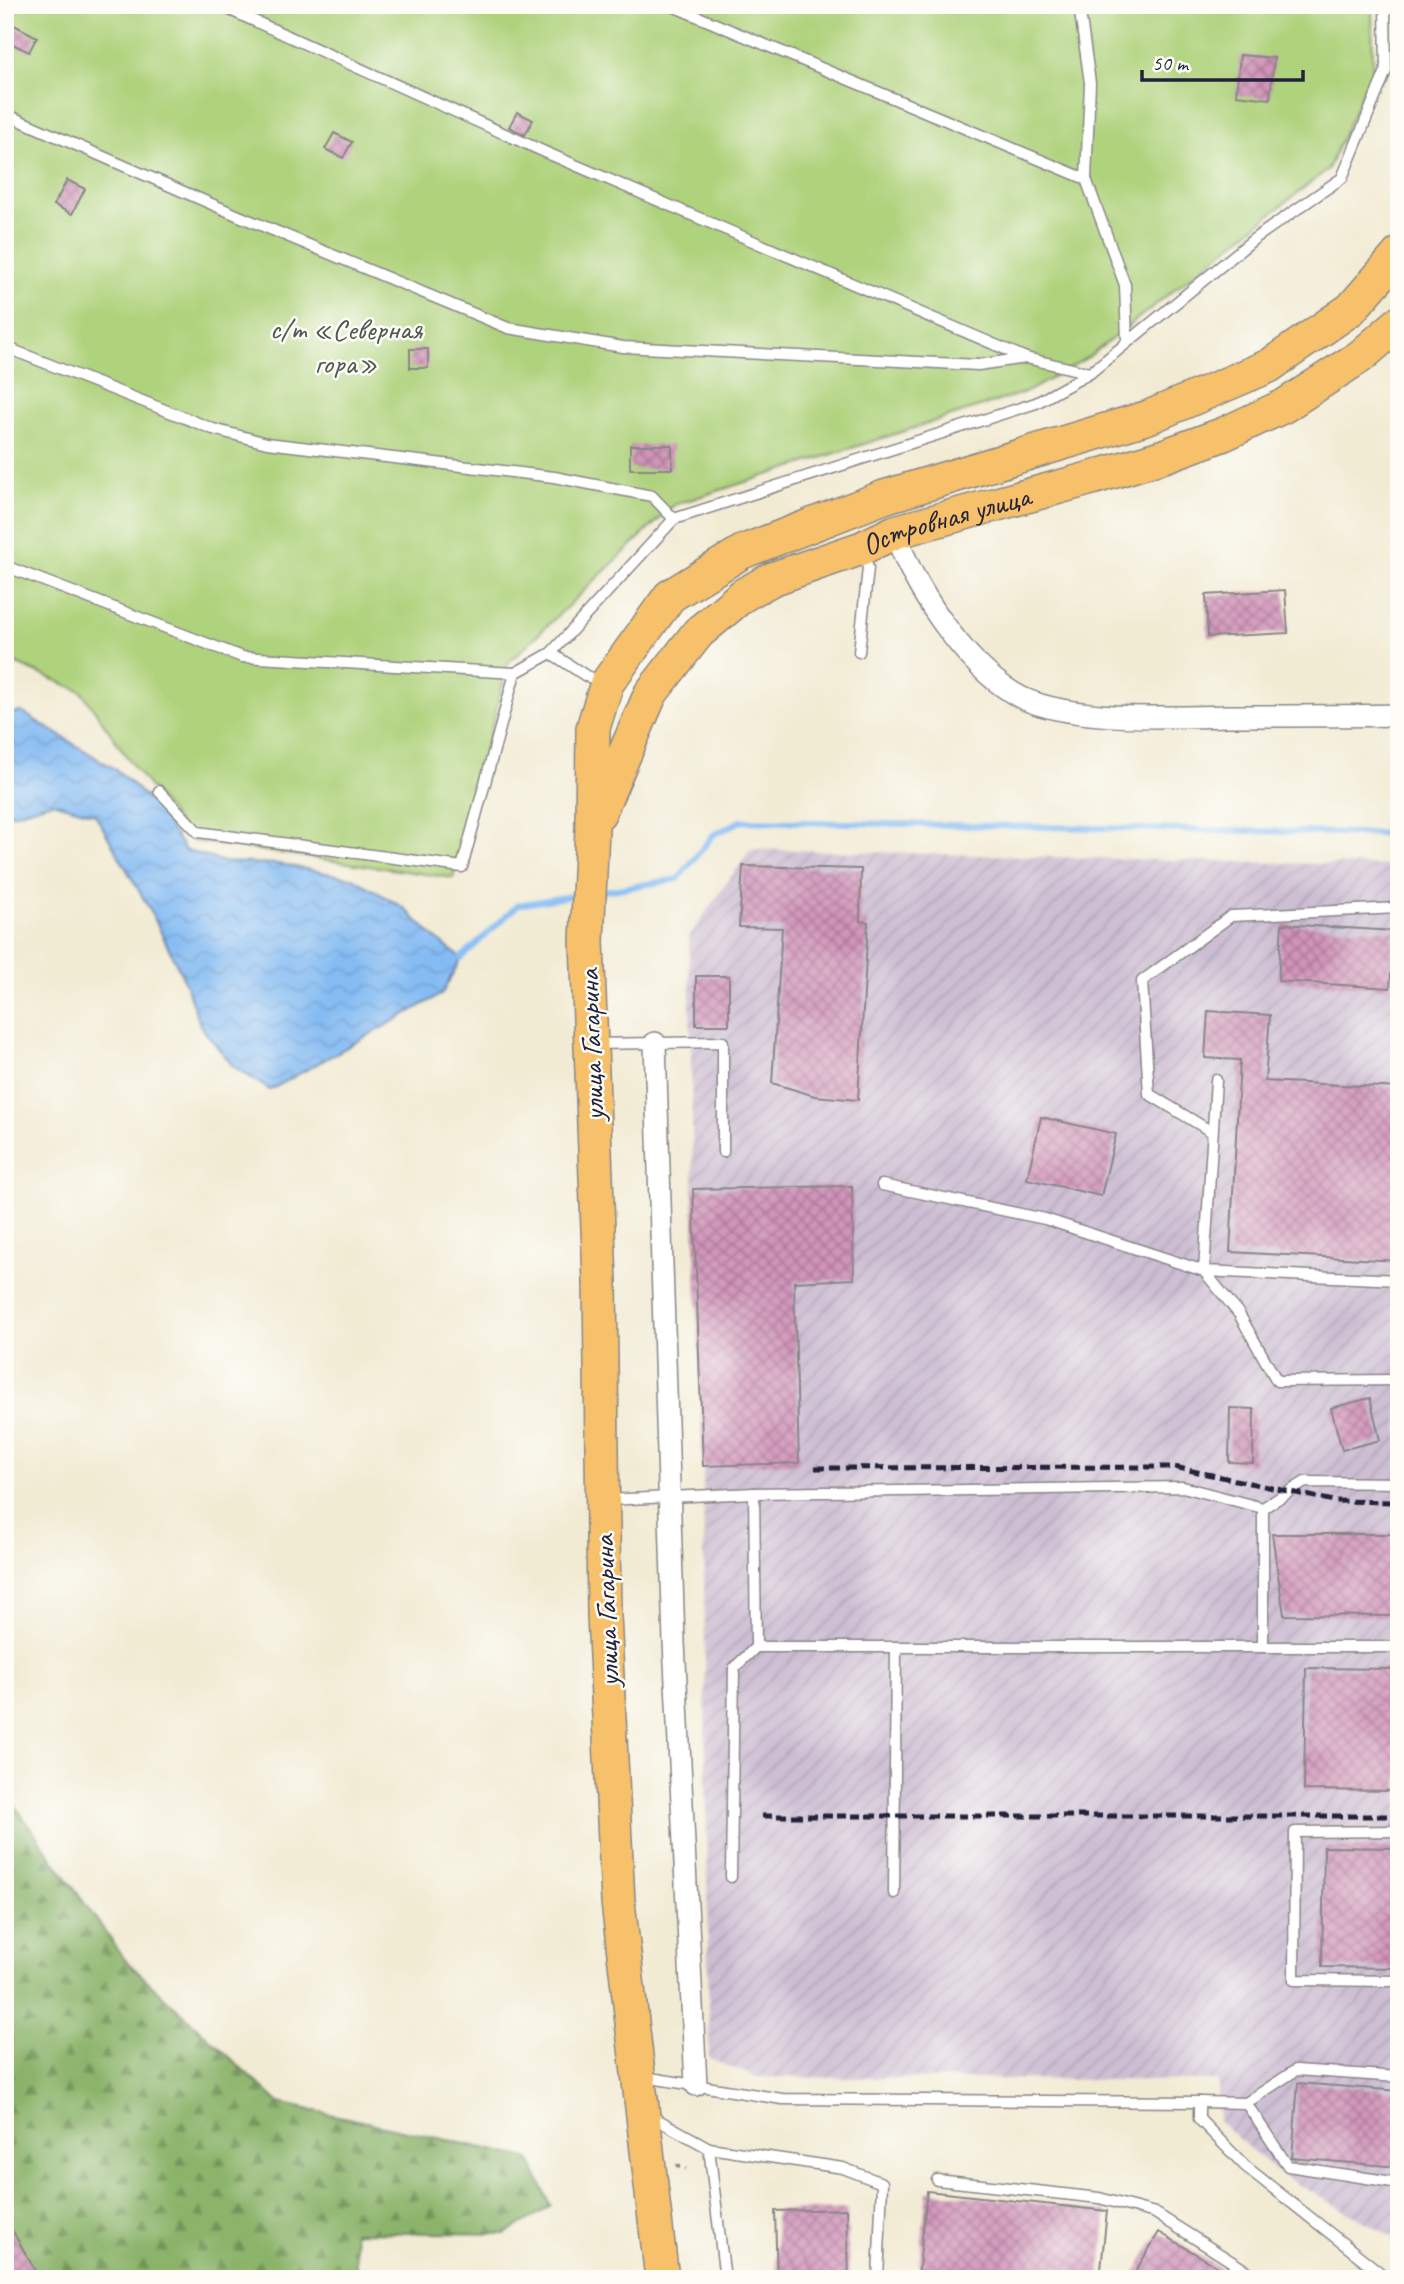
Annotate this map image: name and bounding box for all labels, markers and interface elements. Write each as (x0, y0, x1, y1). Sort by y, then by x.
scale bar (1142, 38, 1302, 82)
text: 50 m (1152, 50, 1190, 76)
park label: с/т «Северная гора» (270, 310, 423, 382)
street label: Островная улица (855, 476, 1037, 564)
street label: улица Гагарина (569, 967, 613, 1124)
street label: улица Гагарина (584, 1533, 628, 1690)

